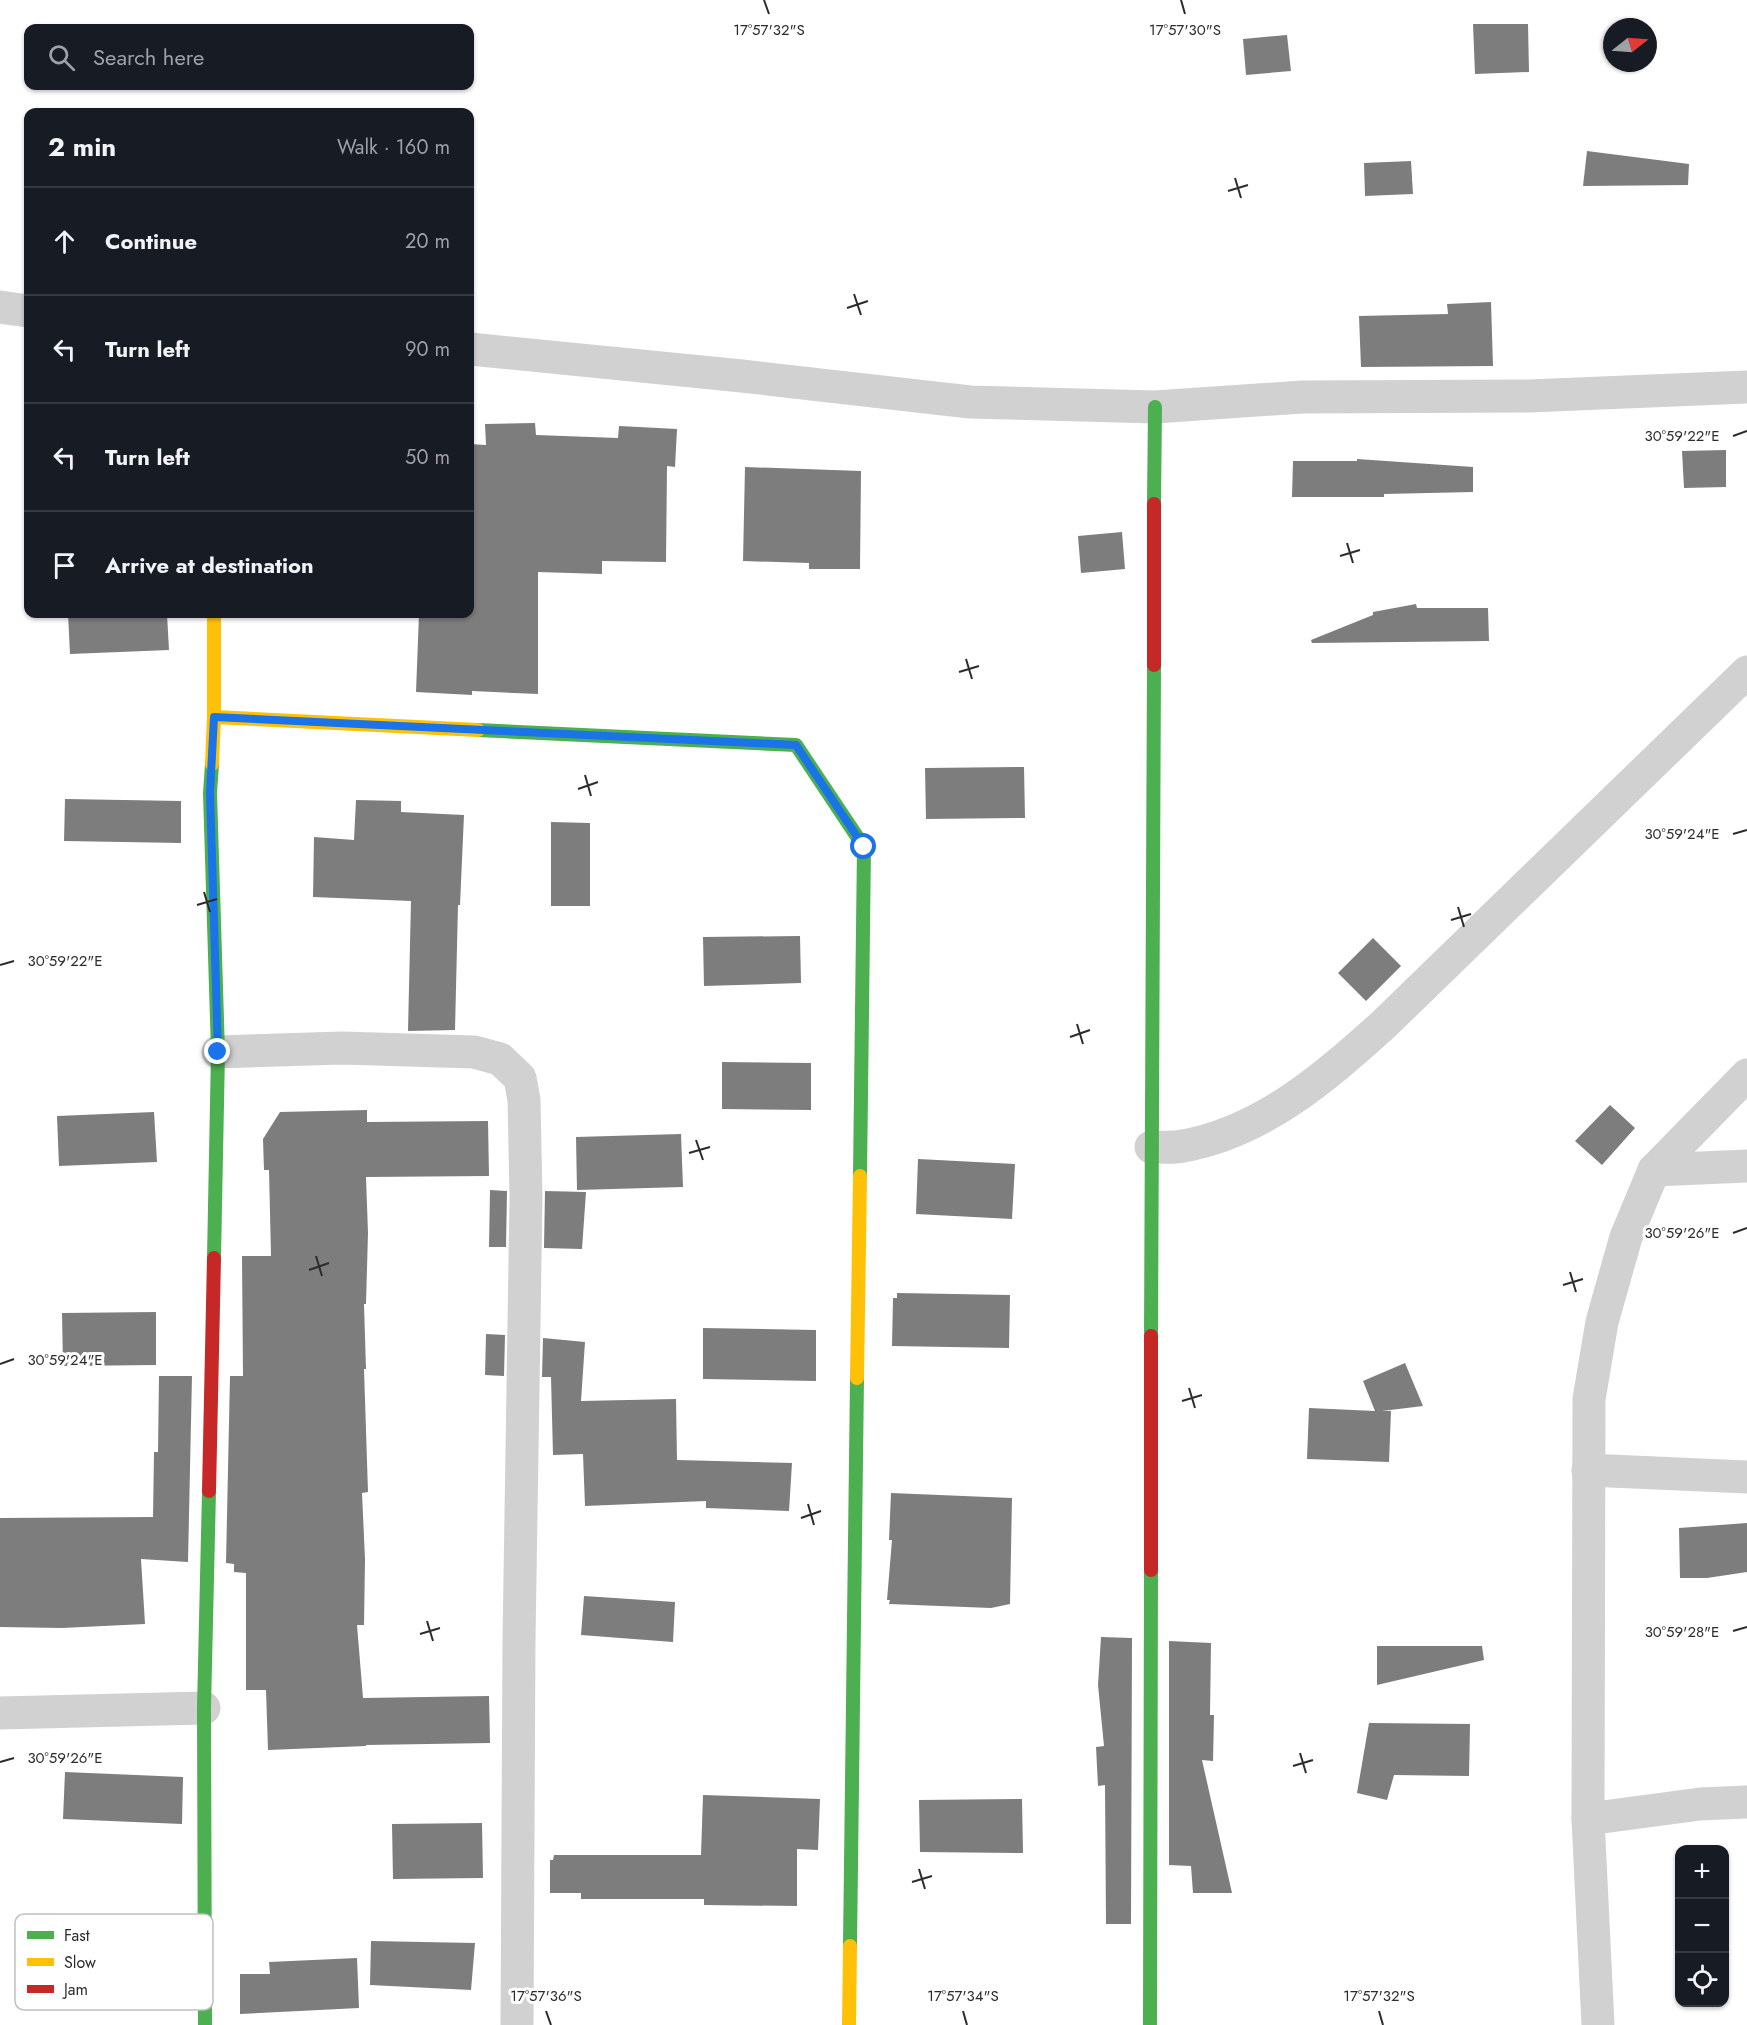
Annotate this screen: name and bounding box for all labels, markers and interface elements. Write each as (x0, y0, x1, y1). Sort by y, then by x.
north arrow (1603, 18, 1657, 72)
text: 17°57'32"S (733, 19, 805, 41)
text: 17°57'30"S (1149, 19, 1221, 41)
search box (24, 24, 474, 90)
icon: search (45, 41, 78, 74)
text: Search here (93, 41, 204, 73)
text: 2 min (48, 128, 116, 166)
text: Walk · 160 m (337, 133, 450, 162)
icon: ahead (48, 225, 81, 258)
text: Continue (105, 225, 197, 257)
text: 20 m (405, 227, 450, 256)
icon: left (48, 333, 81, 366)
text: Turn left (105, 333, 190, 365)
text: 90 m (405, 335, 450, 364)
text: 30°59'22"E (1644, 425, 1720, 447)
icon: left (48, 441, 81, 474)
text: Turn left (105, 441, 190, 473)
text: 50 m (405, 443, 450, 472)
icon: arrive (48, 549, 81, 582)
text: Arrive at destination (105, 549, 314, 581)
text: 30°59'24"E (1644, 823, 1720, 845)
route start (850, 833, 876, 859)
text: 30°59'22"E (27, 950, 103, 972)
route end (204, 1038, 230, 1064)
text: 30°59'26"E (1644, 1222, 1720, 1244)
text: 30°59'24"E (27, 1349, 103, 1371)
text: 30°59'28"E (1645, 1621, 1719, 1643)
text: 30°59'26"E (27, 1747, 103, 1769)
map controls (1675, 1845, 1729, 2007)
button: + (1675, 1845, 1729, 1899)
button: − (1675, 1899, 1729, 1953)
legend (15, 1914, 213, 2010)
text: Fast (64, 1924, 90, 1947)
text: Slow (64, 1951, 96, 1974)
button: locate (1675, 1953, 1729, 2007)
text: Jam (62, 1978, 88, 2001)
text: 17°57'36"S (510, 1985, 582, 2007)
text: 17°57'34"S (927, 1985, 999, 2007)
text: 17°57'32"S (1343, 1985, 1415, 2007)

